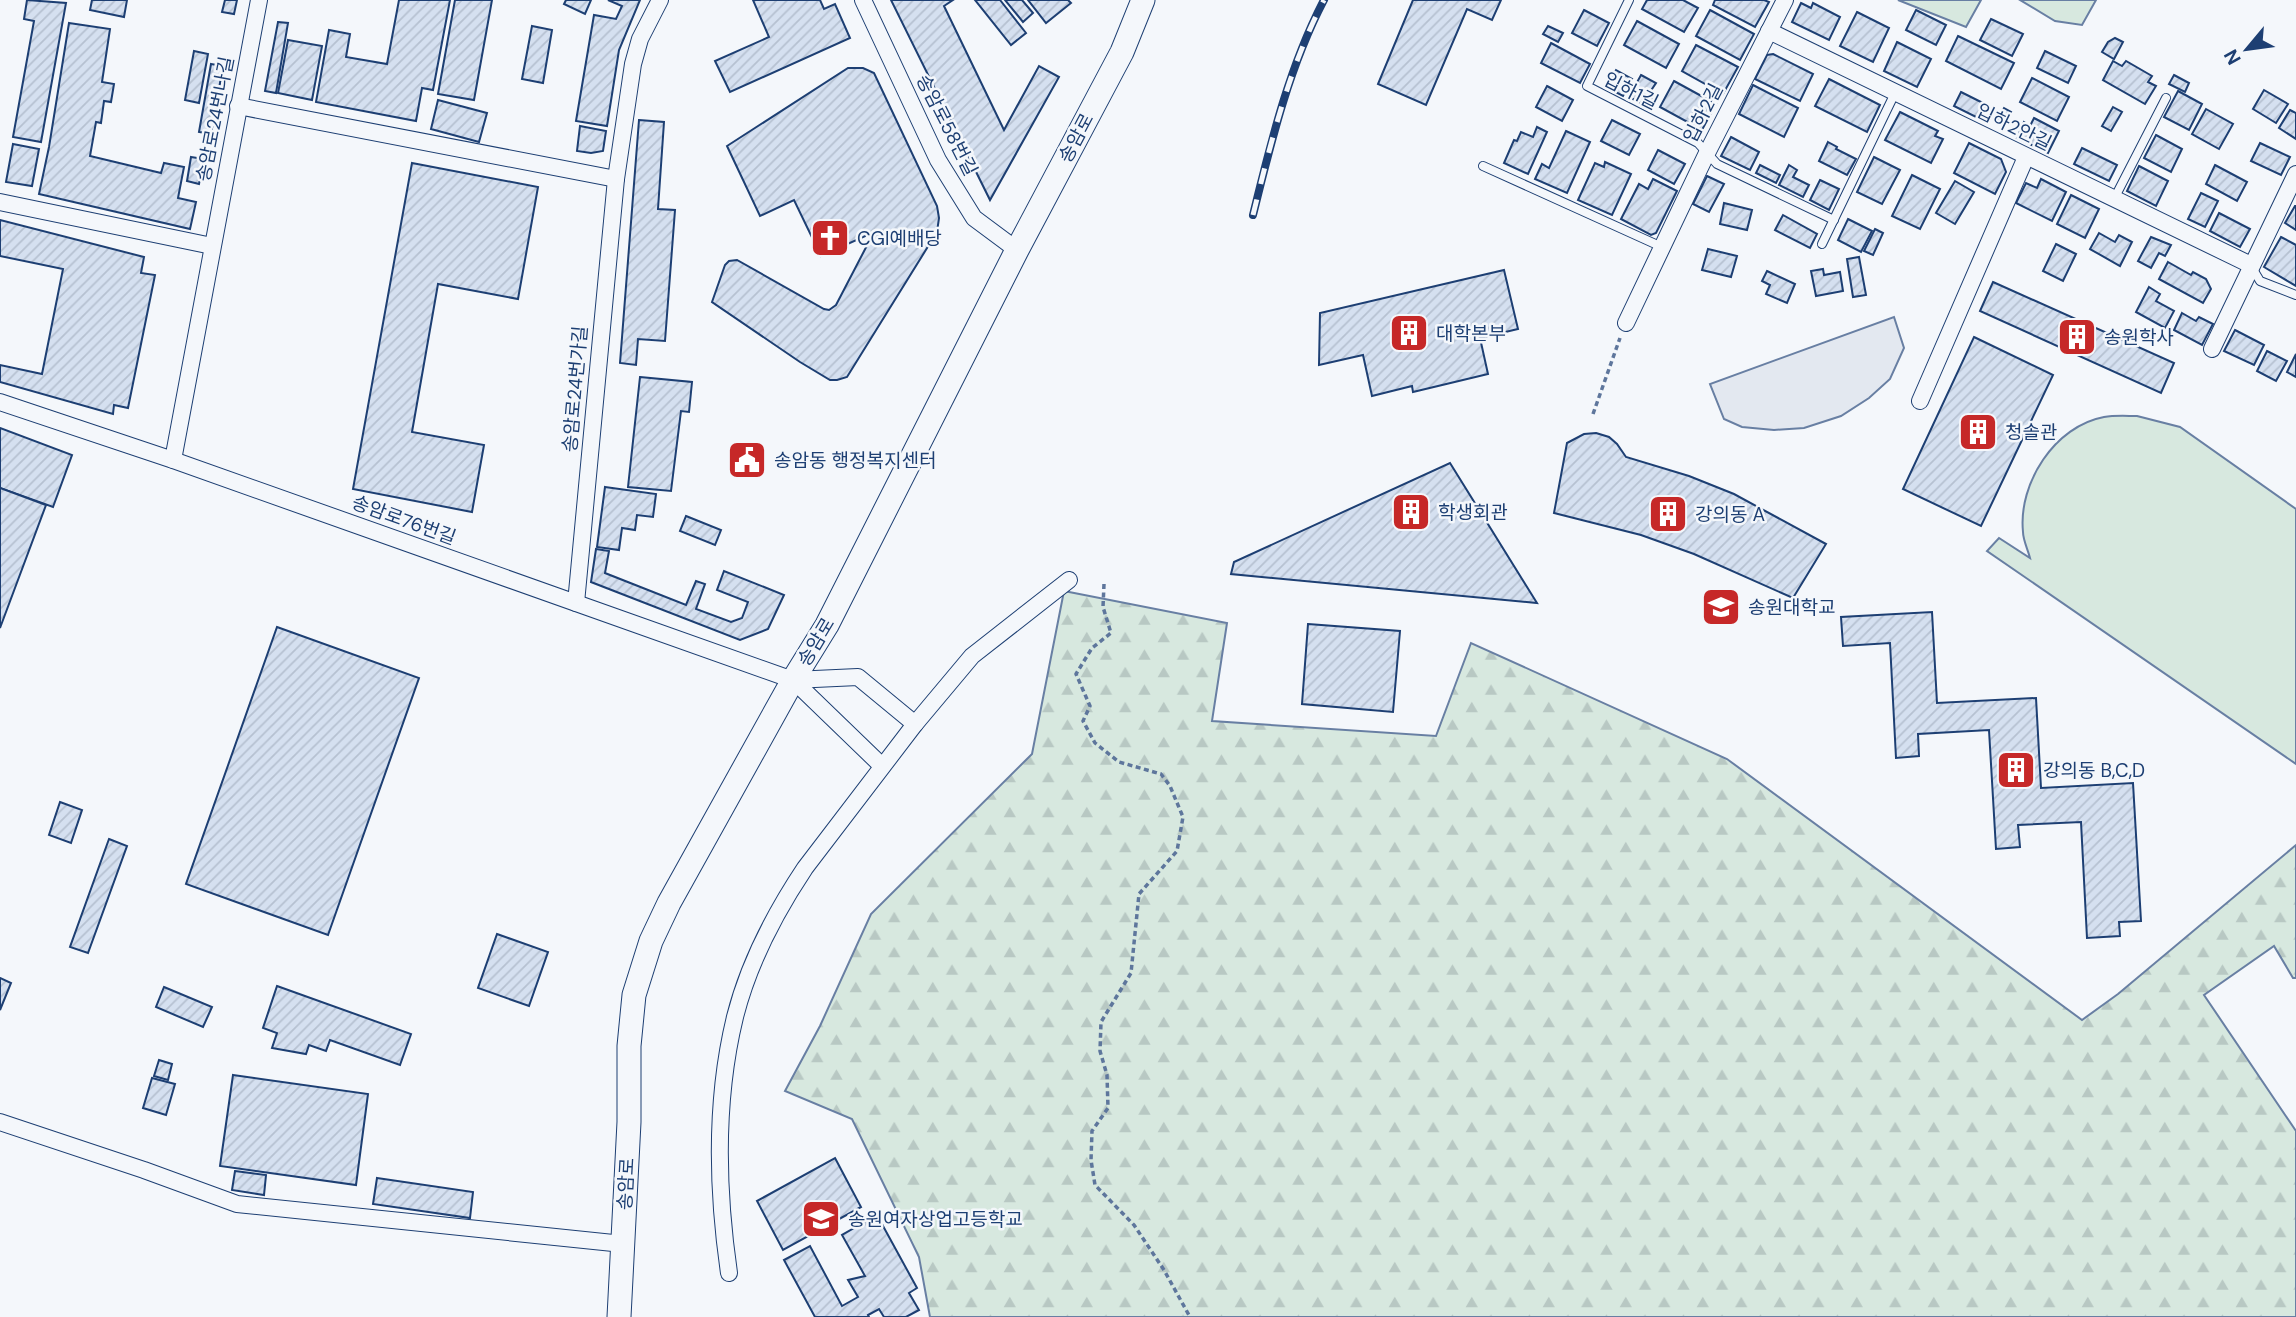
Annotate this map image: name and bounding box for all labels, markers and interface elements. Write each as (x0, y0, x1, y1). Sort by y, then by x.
north arrow (2212, 14, 2282, 84)
text: N (2218, 45, 2247, 69)
street label: 송암로24번나길 (191, 54, 239, 184)
street label: 입하1길 (1599, 67, 1663, 115)
street label: 송암로58번길 (911, 70, 983, 180)
street label: 입하2길 (1677, 79, 1729, 147)
street label: 입하2안길 (1972, 98, 2056, 156)
street label: 송암로 (1053, 109, 1099, 167)
church icon: CGI예배당 (809, 217, 851, 259)
place label: CGI예배당 (857, 226, 942, 251)
building icon: 대학본부 (1388, 312, 1430, 354)
building icon: 송원학사 (2056, 316, 2098, 358)
place label: 대학본부 (1436, 321, 1506, 346)
street label: 송암로24번가길 (557, 325, 593, 453)
place label: 송원학사 (2104, 325, 2174, 350)
building icon: 청솔관 (1957, 411, 1999, 453)
place label: 청솔관 (2005, 420, 2057, 445)
public building icon: 송암동 행정복지센터 (726, 439, 768, 481)
place label: 송암동 행정복지센터 (774, 448, 936, 473)
street label: 송암로76번길 (349, 490, 459, 550)
building icon: 학생회관 (1390, 491, 1432, 533)
building icon: 강의동 A (1647, 493, 1689, 535)
place label: 학생회관 (1438, 500, 1508, 525)
place label: 강의동 A (1695, 502, 1765, 527)
school or university icon: 송원대학교 (1700, 586, 1742, 628)
place label: 송원대학교 (1748, 595, 1835, 620)
street label: 송암로 (792, 613, 840, 671)
building icon: 강의동 B,C,D (1995, 749, 2037, 791)
place label: 강의동 B,C,D (2043, 758, 2145, 783)
street label: 송암로 (612, 1157, 640, 1211)
school or university icon: 송원여자상업고등학교 (800, 1198, 842, 1240)
place label: 송원여자상업고등학교 (848, 1207, 1023, 1232)

